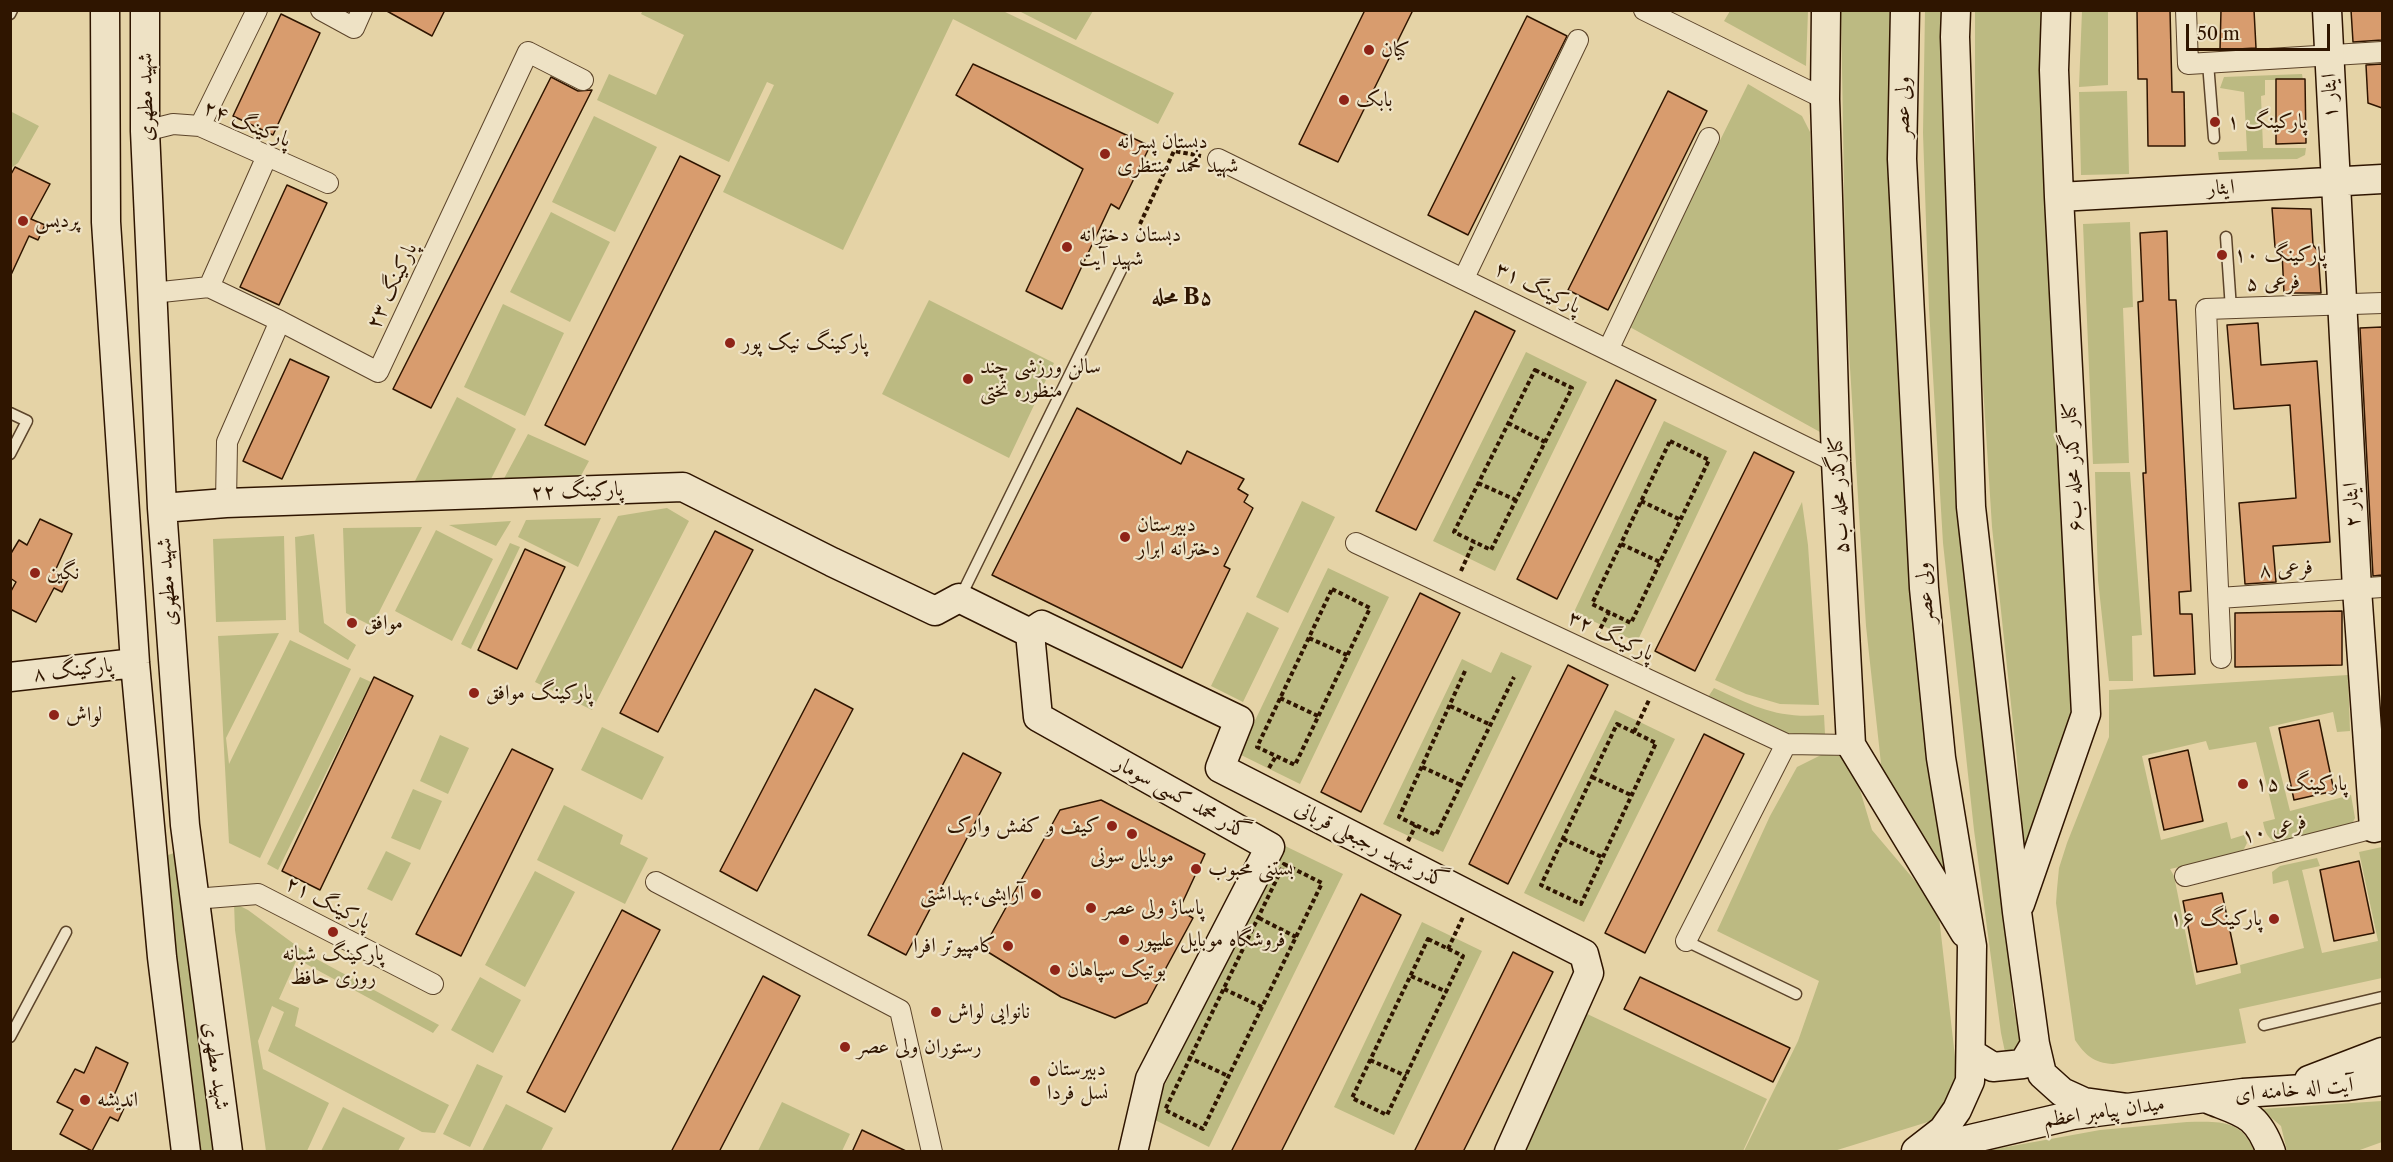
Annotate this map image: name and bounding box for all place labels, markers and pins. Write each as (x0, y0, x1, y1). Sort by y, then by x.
place label: کیان (1381, 37, 1410, 63)
marker: کیان (1362, 43, 1376, 57)
place label: بابک (1356, 87, 1393, 113)
marker: بابک (1337, 93, 1351, 107)
place label: پارکینگ ۱ (2227, 109, 2307, 135)
marker: پارکینگ ۱ (2208, 115, 2222, 129)
place label: دبستان پسرانه شهید محمد منتظری (1117, 129, 1239, 179)
marker: دبستان پسرانه شهید محمد منتظری (1098, 147, 1112, 161)
place label: پردیس (35, 208, 79, 234)
marker: پردیس (16, 214, 30, 228)
place label: دبستان دخترانه شهید آیت (1079, 222, 1181, 272)
marker: دبستان دخترانه شهید آیت (1060, 240, 1074, 254)
place label: پارکینگ ۱۰ (2234, 242, 2326, 268)
marker: پارکینگ ۱۰ (2215, 248, 2229, 262)
place label: پارکینگ نیک پور (742, 330, 868, 356)
marker: پارکینگ نیک پور (723, 336, 737, 350)
place label: سالن ورزشی چند منظوره تختی (980, 354, 1101, 404)
marker: سالن ورزشی چند منظوره تختی (961, 372, 975, 386)
place label: دبیرستان دخترانه ابرار (1137, 512, 1220, 562)
marker: دبیرستان دخترانه ابرار (1118, 530, 1132, 544)
place label: نگین (47, 560, 79, 586)
marker: نگین (28, 566, 42, 580)
place label: موافق (364, 610, 403, 636)
marker: موافق (345, 616, 359, 630)
place label: پارکینگ موافق (486, 680, 592, 706)
marker: پارکینگ موافق (467, 686, 481, 700)
place label: لواش (66, 702, 102, 728)
marker: لواش (47, 708, 61, 722)
place label: پارکینگ ۱۵ (2255, 771, 2347, 797)
marker: پارکینگ ۱۵ (2236, 777, 2250, 791)
place label: کیف و کفش وارک (947, 813, 1100, 839)
marker: کیف و کفش وارک (1105, 819, 1119, 833)
marker: موبایل سونی (1125, 827, 1139, 841)
place label: موبایل سونی (1090, 843, 1174, 869)
place label: بستنی محبوب (1208, 856, 1293, 882)
marker: بستنی محبوب (1189, 862, 1203, 876)
place label: آرایشی،بهداشتی (920, 881, 1024, 907)
marker: آرایشی،بهداشتی (1029, 887, 1043, 901)
place label: پاساژ ولی عصر (1103, 895, 1204, 921)
marker: پاساژ ولی عصر (1084, 901, 1098, 915)
place label: پارکینگ ۱۶ (2170, 906, 2262, 932)
marker: پارکینگ ۱۶ (2267, 912, 2281, 926)
marker: پارکینگ شبانه روزی حافظ (326, 925, 340, 939)
place label: فروشگاه موبایل علیپور (1136, 927, 1285, 953)
place label: کامپیوتر افرا (913, 933, 996, 959)
marker: فروشگاه موبایل علیپور (1117, 933, 1131, 947)
marker: کامپیوتر افرا (1001, 939, 1015, 953)
place label: پارکینگ شبانه روزی حافظ (282, 941, 384, 991)
place label: بوتیک سپاهان (1067, 957, 1166, 983)
marker: بوتیک سپاهان (1048, 963, 1062, 977)
place label: نانوایی لواش (948, 999, 1030, 1025)
marker: نانوایی لواش (929, 1005, 943, 1019)
place label: رستوران ولی عصر (857, 1034, 982, 1060)
marker: رستوران ولی عصر (838, 1040, 852, 1054)
place label: دبیرستان نسل فردا (1047, 1056, 1108, 1106)
marker: دبیرستان نسل فردا (1028, 1074, 1042, 1088)
place label: اندیشه (97, 1087, 138, 1113)
marker: اندیشه (78, 1093, 92, 1107)

